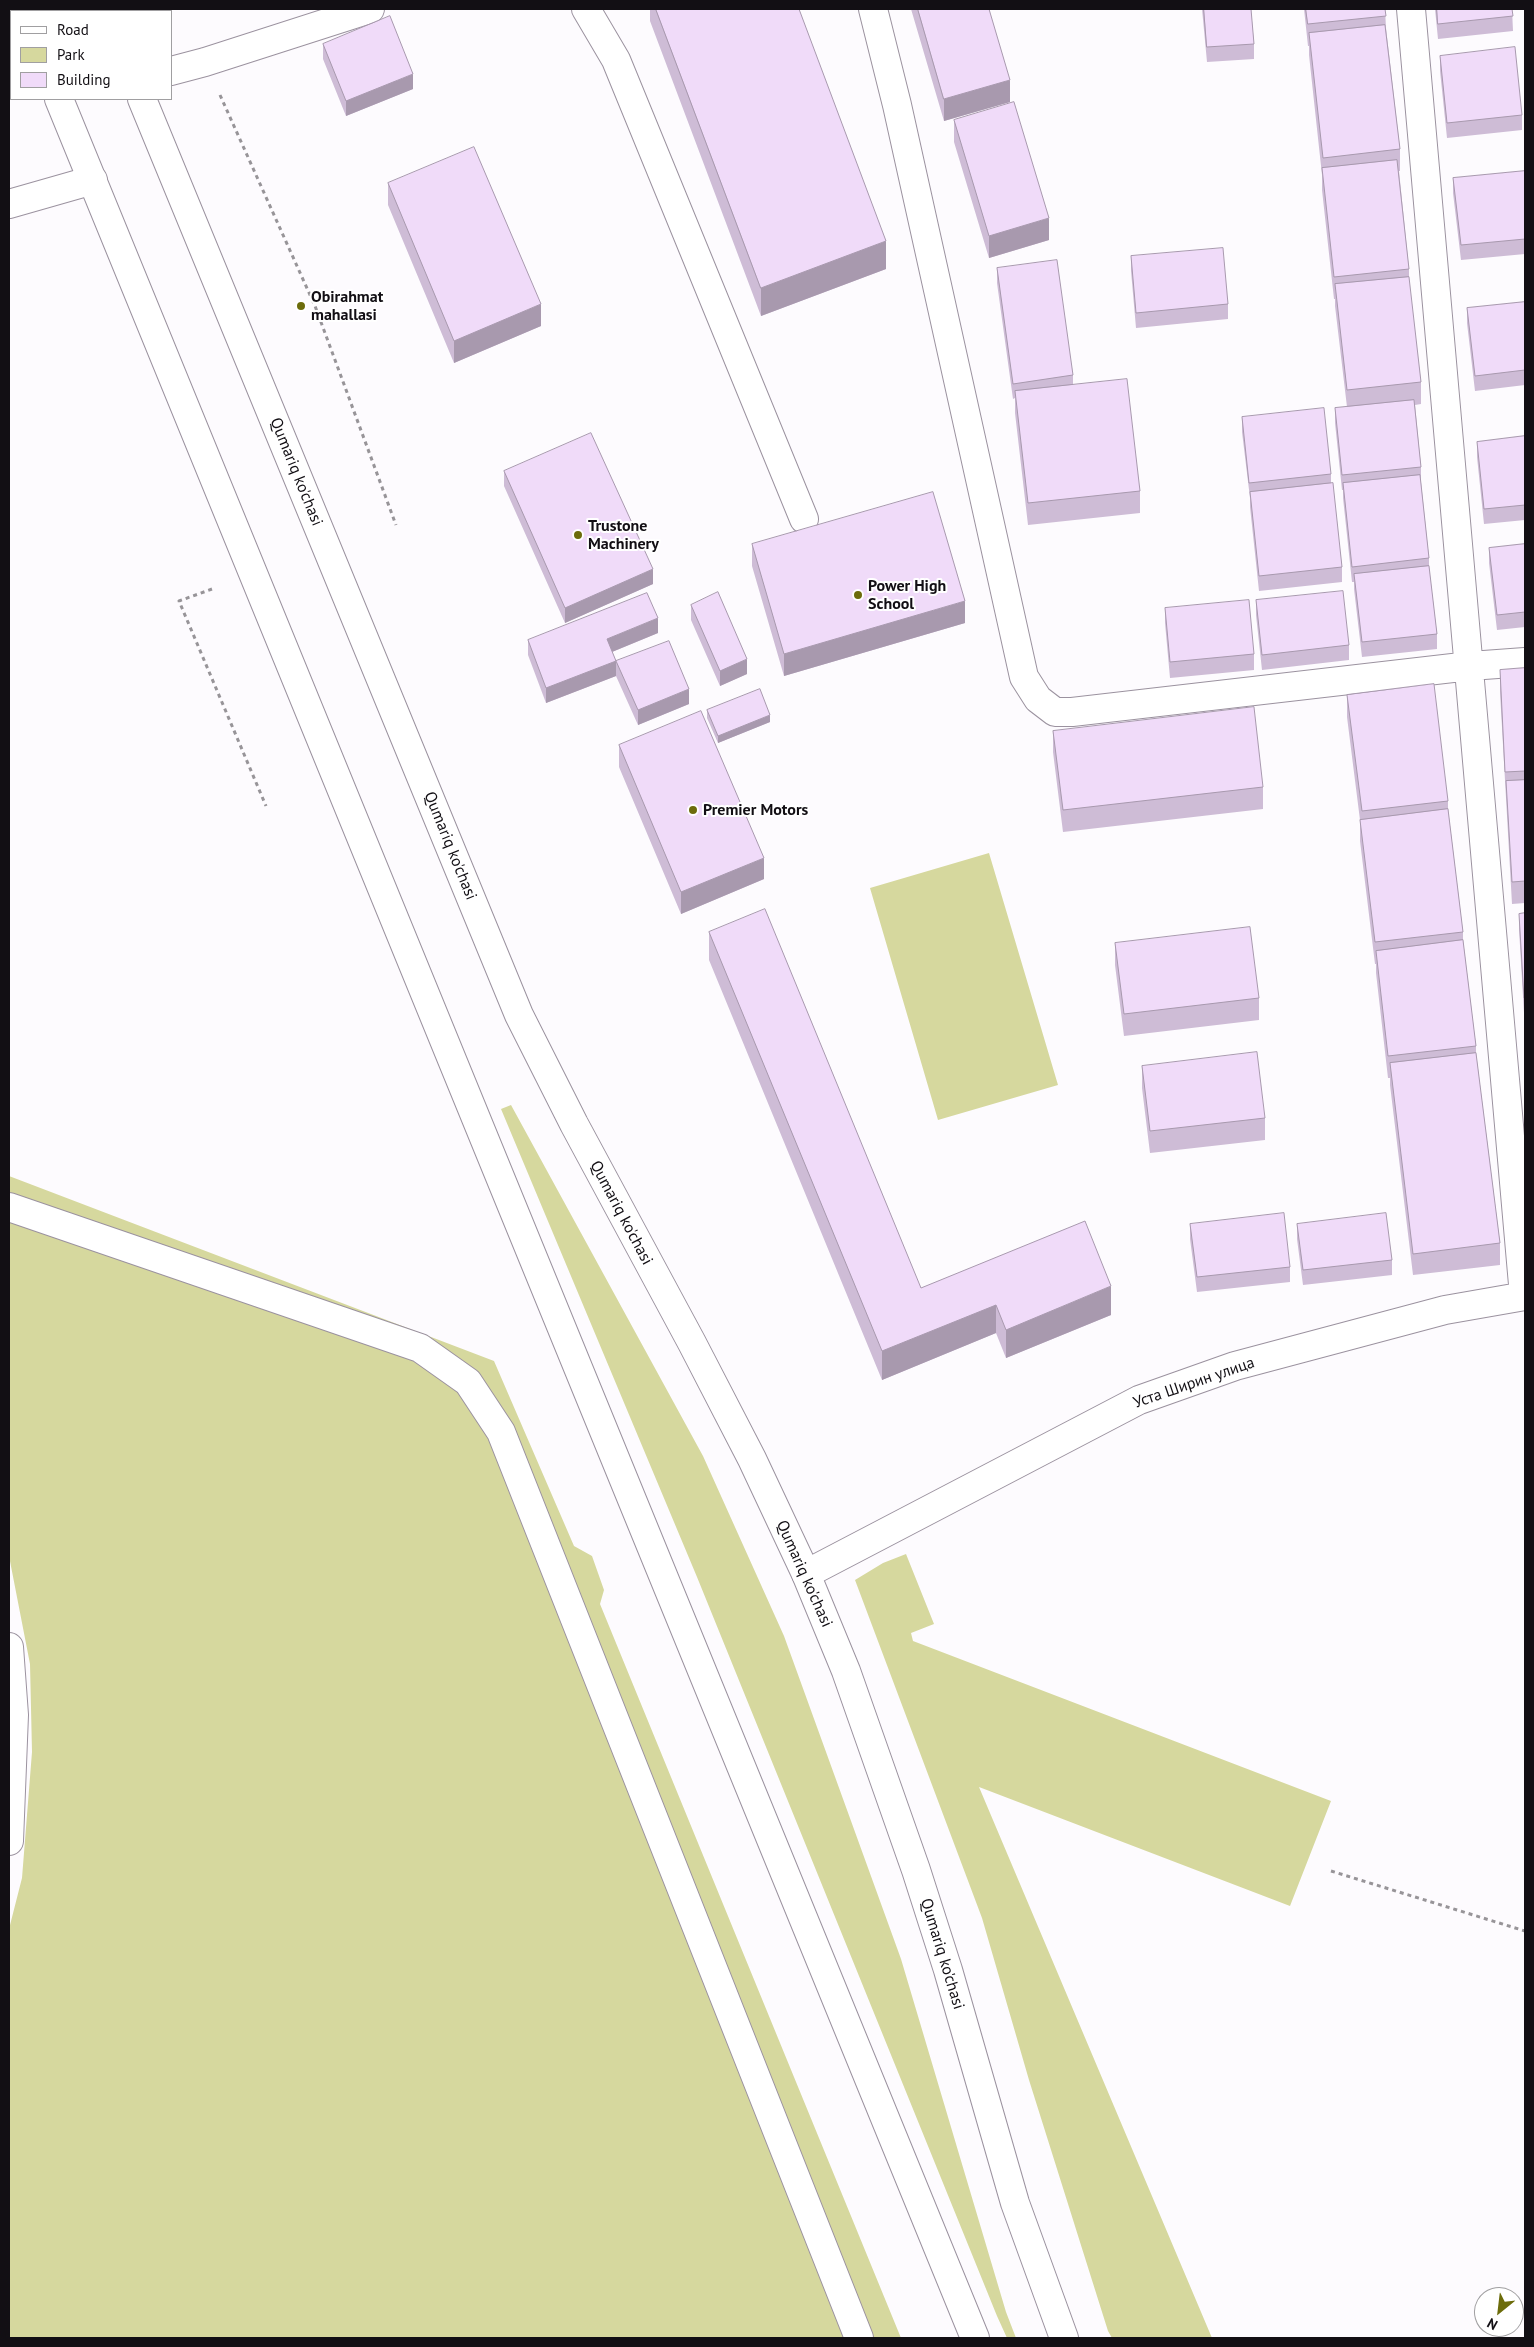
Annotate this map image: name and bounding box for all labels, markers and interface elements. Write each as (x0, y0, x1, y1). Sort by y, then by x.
legend (10, 10, 172, 100)
text: Road (57, 20, 89, 39)
text: Park (57, 45, 85, 64)
text: Building (57, 70, 111, 89)
place label: Obirahmat mahallasi (311, 287, 383, 325)
marker: Obirahmat mahallasi (295, 300, 307, 312)
street label: Qumariq ko'chasi (266, 415, 326, 529)
place label: Trustone Machinery (588, 516, 659, 554)
marker: Trustone Machinery (572, 529, 584, 541)
place label: Power High School (868, 576, 946, 614)
marker: Power High School (852, 589, 864, 601)
street label: Qumariq ko'chasi (420, 789, 480, 903)
place label: Premier Motors (703, 800, 808, 820)
marker: Premier Motors (687, 804, 699, 816)
street label: Qumariq ko'chasi (586, 1158, 656, 1268)
street label: Уста Ширин улица (1131, 1353, 1257, 1413)
street label: Qumariq ko'chasi (772, 1518, 836, 1630)
street label: Qumariq ko'chasi (916, 1896, 968, 2012)
north arrow (1474, 2287, 1524, 2337)
text: N (1484, 2314, 1501, 2334)

